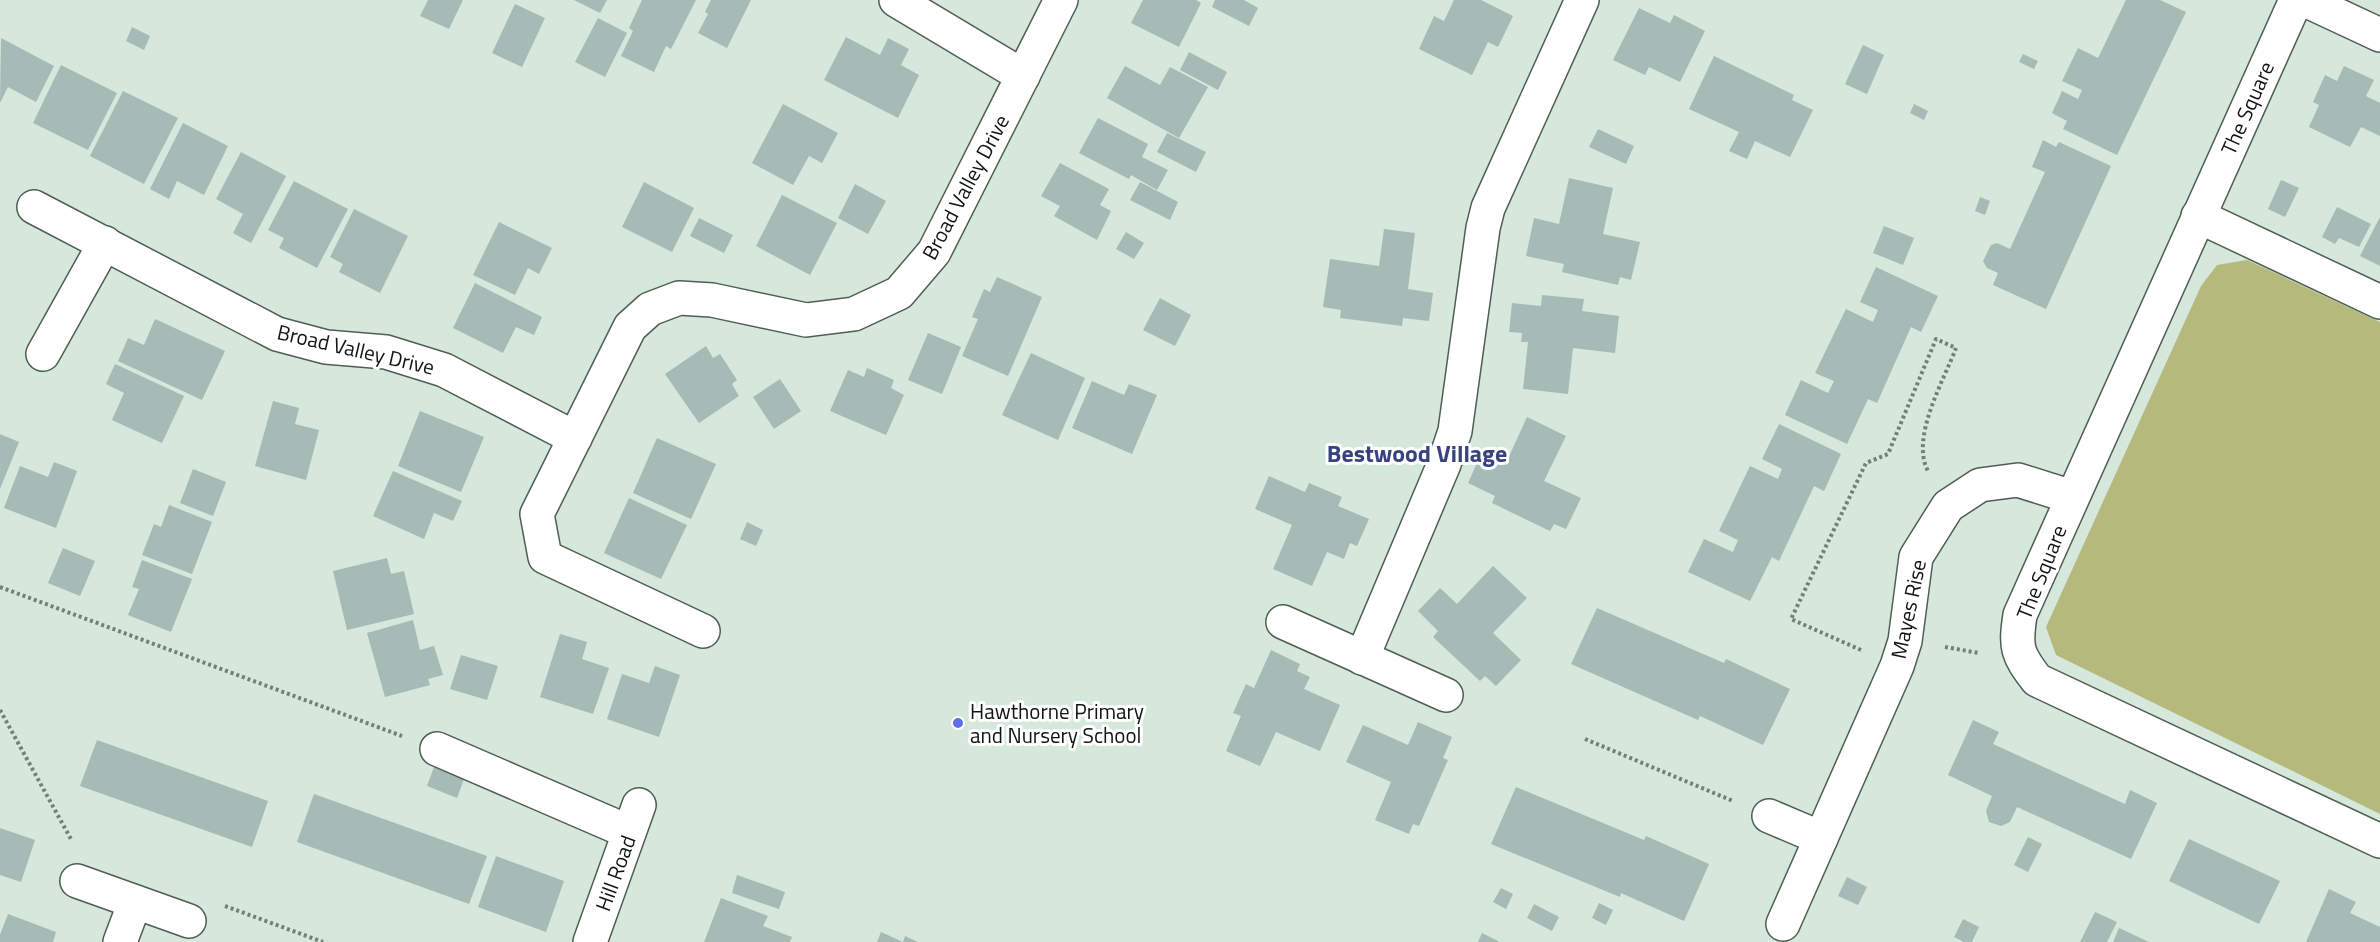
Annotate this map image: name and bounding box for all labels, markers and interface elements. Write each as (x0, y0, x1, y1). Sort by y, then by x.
street label: The Square (2212, 56, 2282, 160)
street label: Broad Valley Drive (913, 109, 1017, 265)
street label: Broad Valley Drive (274, 315, 438, 383)
district label: Bestwood Village (1327, 435, 1507, 471)
street label: The Square (2008, 520, 2074, 624)
street label: Mayes Rise (1882, 556, 1934, 662)
place label: Hawthorne Primary and Nursery School (970, 695, 1144, 751)
marker: Hawthorne Primary and Nursery School (951, 716, 965, 730)
street label: Hill Road (587, 831, 643, 915)

